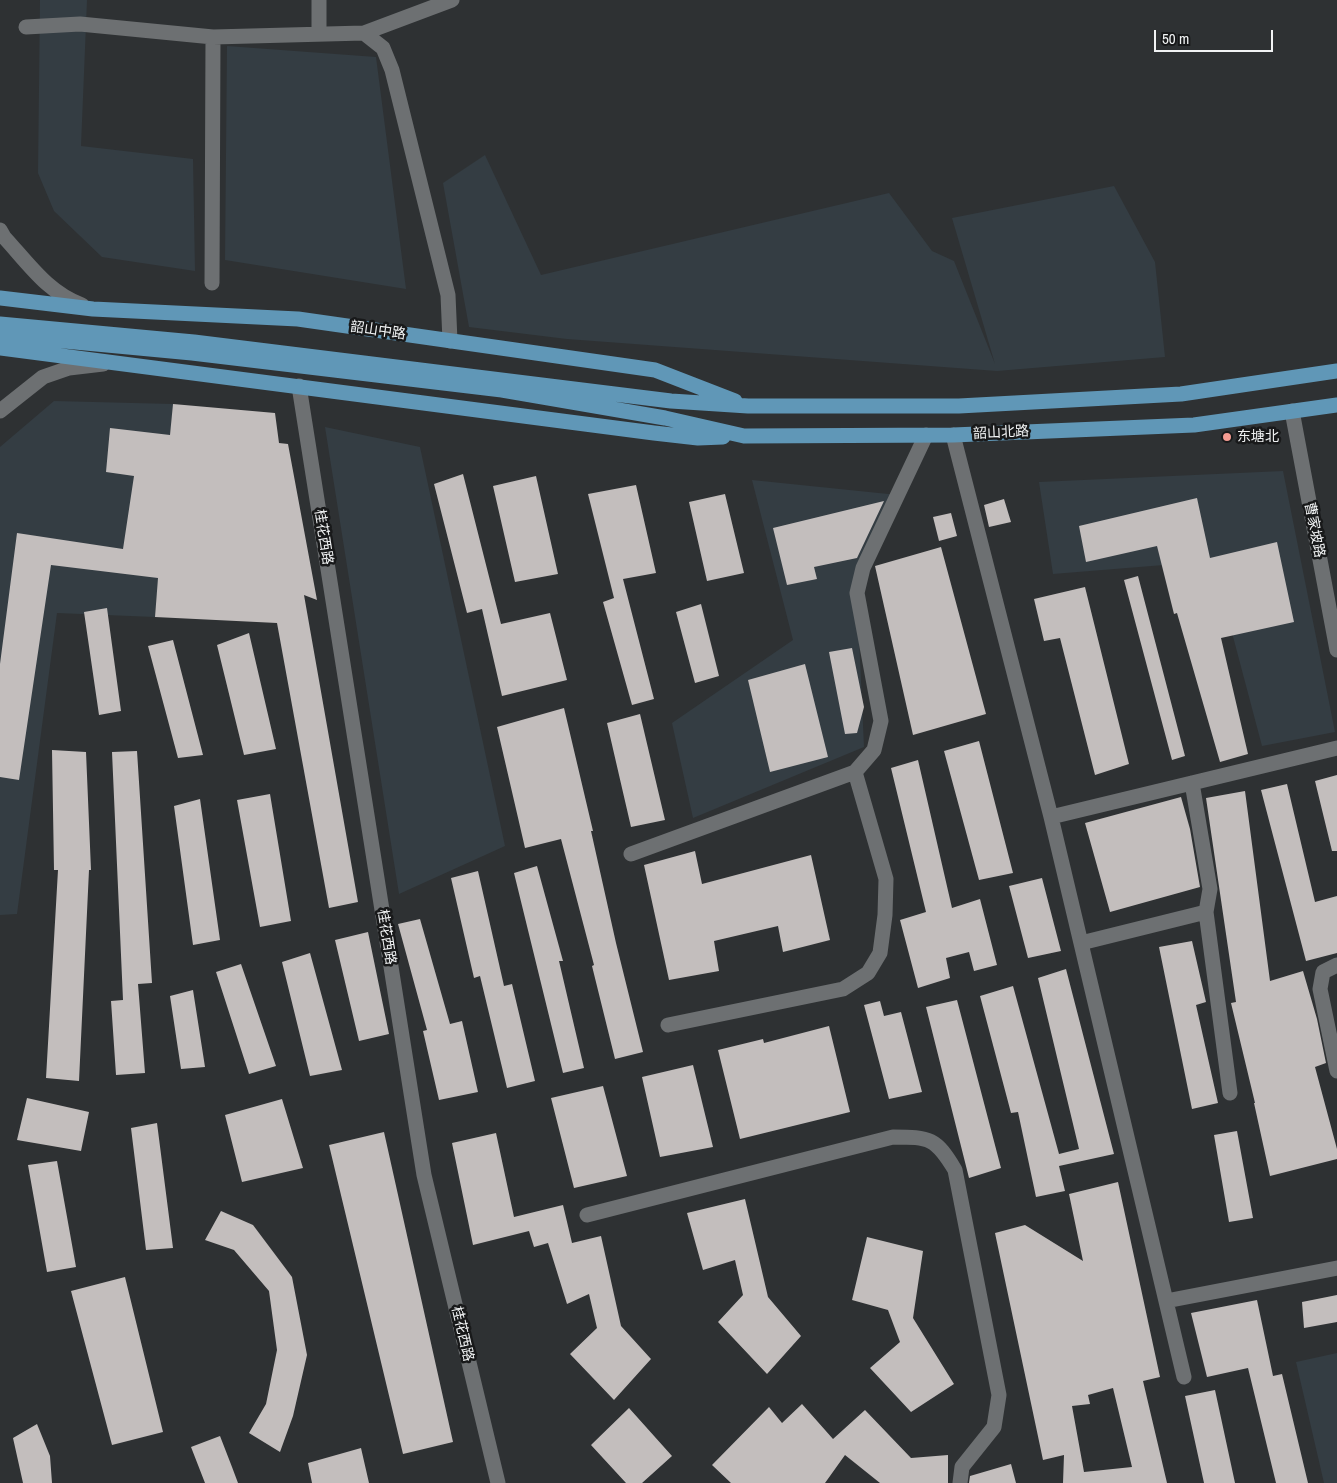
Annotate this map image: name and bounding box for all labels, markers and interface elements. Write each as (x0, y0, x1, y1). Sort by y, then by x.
scale bar (1157, 20, 1276, 52)
text: 50 m (1162, 28, 1189, 49)
street label: 韶山中路 (349, 319, 407, 343)
street label: 韶山北路 (973, 423, 1029, 443)
place label: 东塘北 (1237, 429, 1279, 445)
marker: 东塘北 (1221, 431, 1233, 443)
street label: 曹家坡路 (1300, 501, 1328, 559)
street label: 桂花西路 (310, 508, 336, 566)
street label: 桂花西路 (373, 908, 399, 966)
street label: 桂花西路 (448, 1305, 476, 1363)

